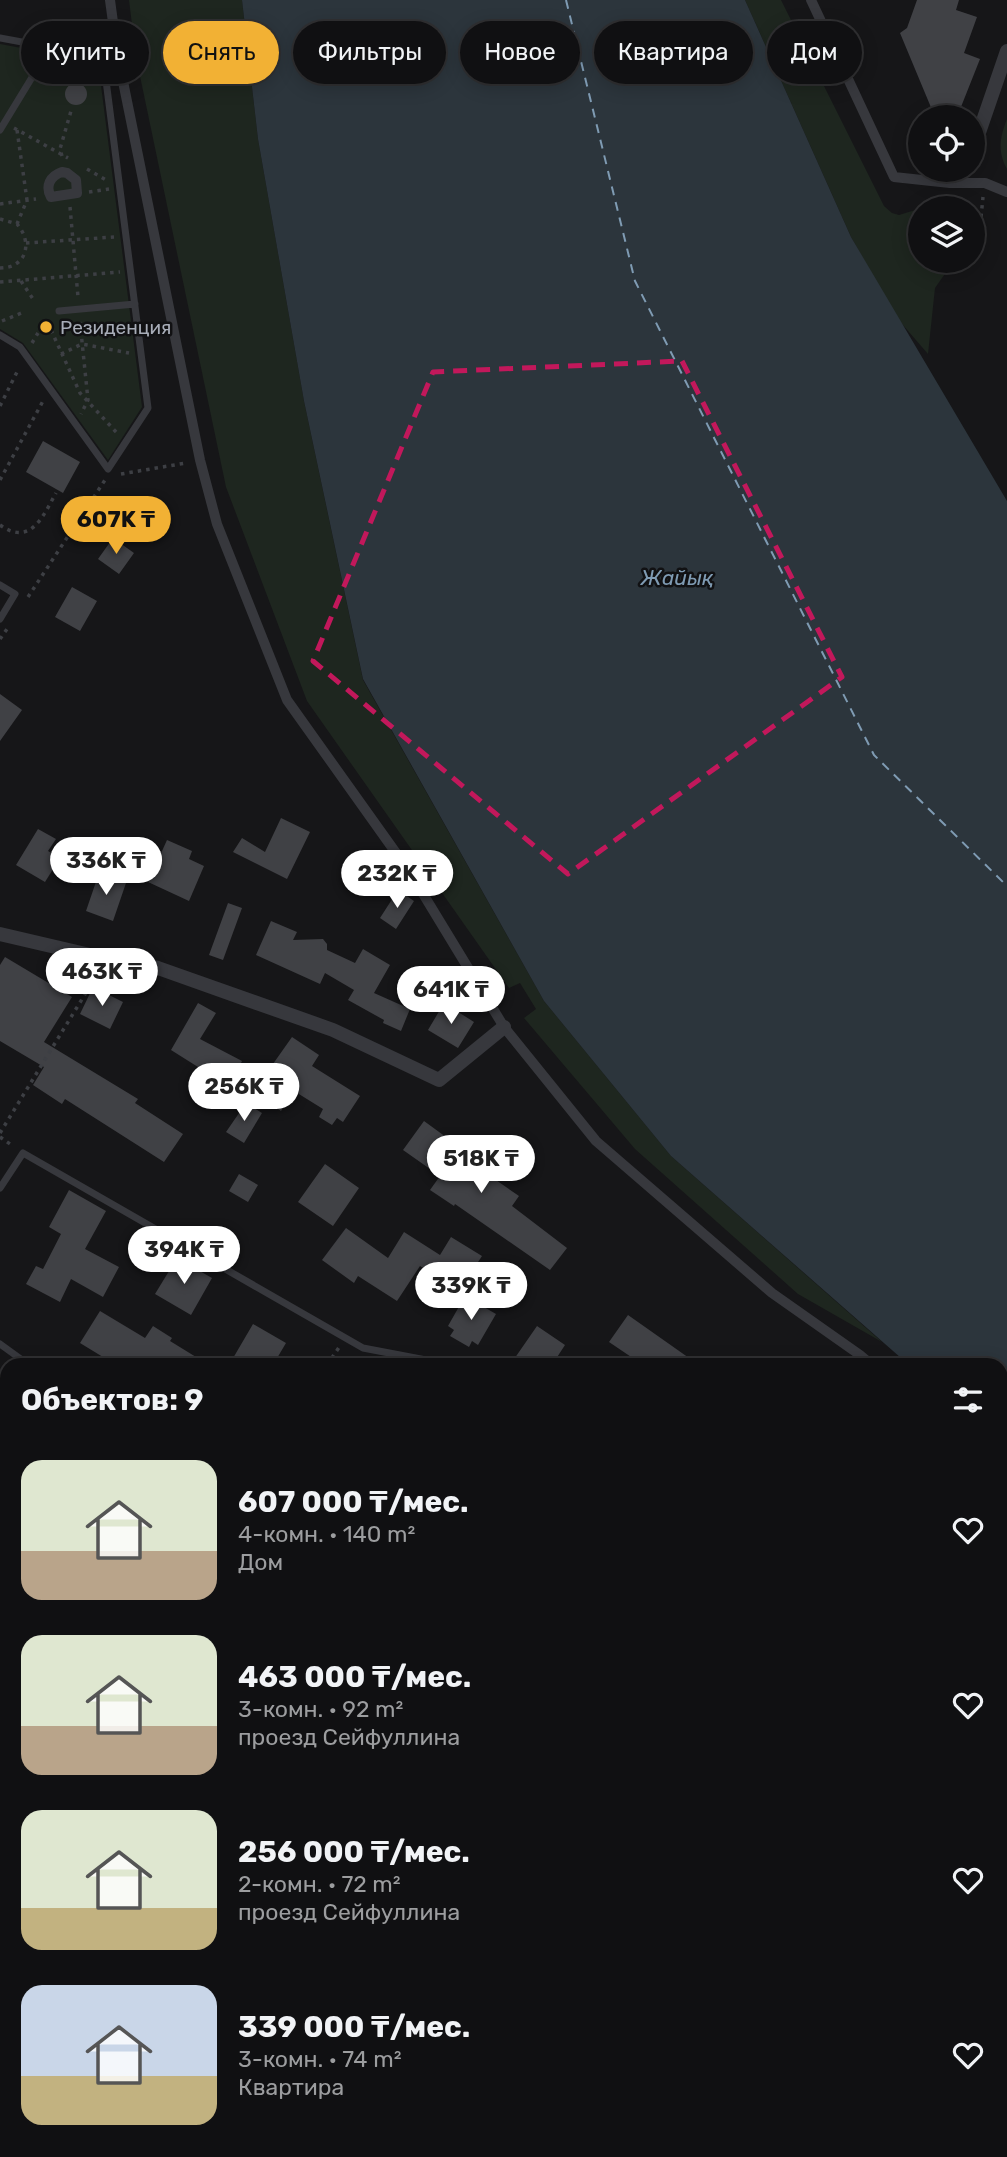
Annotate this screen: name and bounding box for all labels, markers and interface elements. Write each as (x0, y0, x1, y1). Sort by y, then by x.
chip: Купить (21, 21, 149, 84)
chip: Снять (163, 21, 279, 84)
chip: Фильтры (293, 21, 446, 84)
chip: Новое (460, 21, 580, 84)
chip: Квартира (594, 21, 753, 84)
chip: Дом (767, 21, 862, 84)
map controls (908, 105, 985, 273)
button: locate (908, 105, 985, 182)
button: layers (908, 196, 985, 273)
place label: Резиденция (60, 316, 171, 339)
marker: Резиденция (38, 319, 54, 335)
pin: 607K ₸ (59, 496, 173, 556)
text: 607K ₸ (77, 505, 155, 533)
water label: Жайық (640, 565, 714, 590)
pin: 336K ₸ (49, 838, 163, 897)
text: 336K ₸ (66, 846, 146, 874)
pin: 232K ₸ (340, 850, 454, 910)
text: 232K ₸ (357, 859, 437, 887)
pin: 463K ₸ (45, 948, 159, 1008)
text: 463K ₸ (62, 957, 142, 985)
pin: 641K ₸ (394, 967, 508, 1026)
text: 641K ₸ (413, 975, 489, 1003)
pin: 256K ₸ (187, 1064, 301, 1123)
text: 256K ₸ (204, 1072, 284, 1100)
pin: 518K ₸ (424, 1136, 538, 1195)
text: 518K ₸ (443, 1144, 519, 1172)
pin: 394K ₸ (127, 1226, 241, 1286)
text: 394K ₸ (144, 1235, 224, 1263)
pin: 339K ₸ (414, 1262, 528, 1322)
text: 339K ₸ (431, 1271, 511, 1299)
icon: filters (949, 1381, 987, 1419)
text: Объектов: 9 (21, 1382, 204, 1418)
text: 607 000 ₸/мес. (238, 1484, 469, 1520)
icon: home (77, 1488, 161, 1572)
icon: heart (949, 1511, 987, 1549)
text: 4-комн. · 140 m² (238, 1520, 415, 1548)
text: Дом (238, 1548, 283, 1576)
text: 463 000 ₸/мес. (238, 1659, 471, 1695)
icon: home (77, 1663, 161, 1747)
icon: heart (949, 1686, 987, 1724)
text: 3-комн. · 92 m² (238, 1695, 403, 1723)
text: проезд Сейфуллина (238, 1723, 460, 1751)
text: 256 000 ₸/мес. (238, 1834, 470, 1870)
icon: home (77, 1838, 161, 1922)
icon: heart (949, 1861, 987, 1899)
text: 2-комн. · 72 m² (238, 1870, 401, 1898)
text: проезд Сейфуллина (238, 1898, 460, 1926)
text: 339 000 ₸/мес. (238, 2009, 470, 2045)
icon: home (77, 2013, 161, 2097)
icon: heart (949, 2036, 987, 2074)
text: 3-комн. · 74 m² (238, 2045, 402, 2073)
text: Квартира (238, 2073, 344, 2101)

